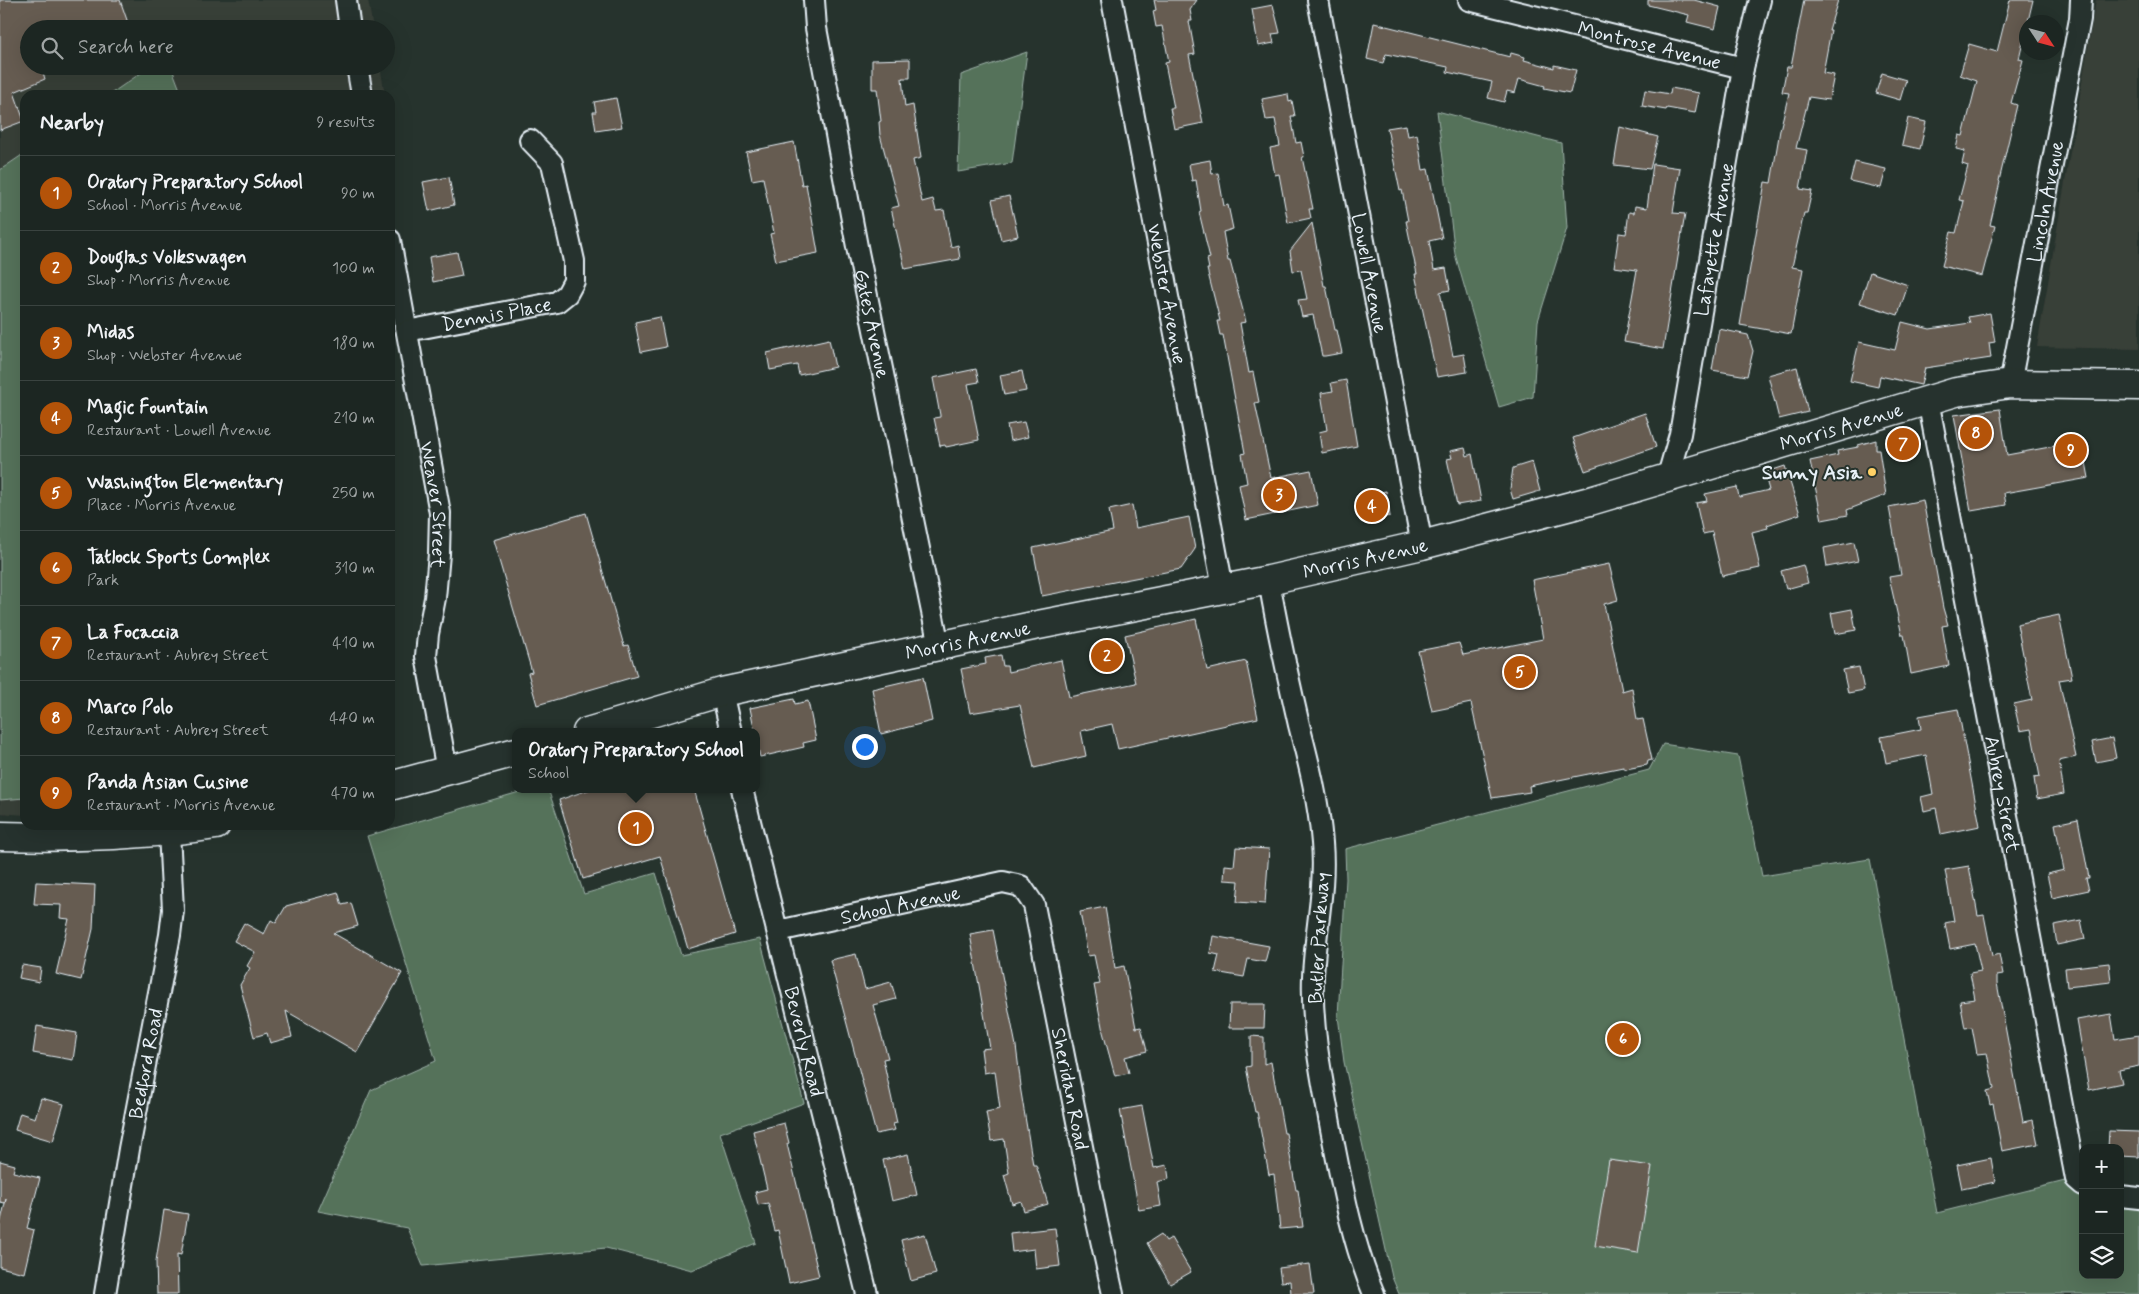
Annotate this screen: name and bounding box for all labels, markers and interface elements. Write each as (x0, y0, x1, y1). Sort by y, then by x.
street label: Montrose Avenue (1575, 15, 1724, 77)
north arrow (2019, 15, 2064, 60)
search box (20, 20, 395, 75)
icon: search (38, 34, 66, 62)
text: Search here (78, 35, 174, 60)
text: Nearby (40, 109, 104, 137)
text: 9 results (317, 112, 375, 133)
street label: Lincoln Avenue (2022, 138, 2071, 265)
street label: Lafayette Avenue (1688, 161, 1741, 319)
text: Oratory Preparatory School (87, 170, 303, 195)
text: 1 (52, 183, 60, 204)
text: 90 m (341, 183, 375, 204)
text: School · Morris Avenue (87, 195, 243, 216)
street label: Lowell Avenue (1344, 211, 1393, 336)
street label: Webster Avenue (1140, 222, 1192, 366)
text: Douglas Volkswagen (87, 245, 247, 270)
text: 2 (52, 258, 60, 279)
text: 100 m (332, 258, 375, 279)
street label: Gates Avenue (847, 267, 896, 381)
text: Shop · Morris Avenue (87, 270, 230, 291)
street label: Dennis Place (439, 291, 554, 339)
text: Midas (87, 320, 134, 345)
text: 3 (52, 333, 60, 354)
text: 180 m (332, 333, 375, 354)
text: Shop · Webster Avenue (87, 345, 242, 366)
text: Magic Fountain (87, 395, 208, 420)
street label: Morris Avenue (1777, 396, 1907, 459)
text: 4 (51, 408, 61, 429)
text: 210 m (334, 408, 375, 429)
pin: 8 (1960, 414, 1992, 452)
text: Restaurant · Lowell Avenue (87, 420, 271, 441)
pin: 7 (1887, 425, 1919, 463)
pin: 9 (2055, 431, 2087, 469)
street label: Weaver Street (412, 439, 452, 570)
place label: Sunny Asia (1762, 460, 1863, 487)
marker: Sunny Asia (1866, 466, 1878, 478)
text: Washington Elementary (87, 470, 283, 495)
pin: 3 (1263, 476, 1295, 514)
text: 5 (51, 483, 61, 504)
text: 250 m (332, 483, 375, 504)
pin: 4 (1356, 487, 1388, 525)
text: Place · Morris Avenue (87, 495, 236, 516)
street label: Morris Avenue (1301, 532, 1431, 587)
text: Tatlock Sports Complex (87, 545, 270, 570)
text: 6 (52, 558, 60, 579)
text: 310 m (334, 558, 375, 579)
text: Park (87, 570, 119, 591)
street label: Morris Avenue (903, 615, 1033, 668)
text: La Focaccia (87, 620, 179, 645)
text: 7 (51, 633, 61, 654)
text: 410 m (332, 633, 375, 654)
pin: 2 (1091, 637, 1123, 675)
text: Restaurant · Aubrey Street (87, 645, 269, 666)
pin: 5 (1504, 653, 1536, 691)
text: Marco Polo (87, 695, 173, 720)
text: 8 (51, 708, 61, 729)
text: 440 m (329, 708, 375, 729)
text: Restaurant · Aubrey Street (87, 720, 269, 741)
popup (512, 728, 760, 793)
street label: Aubrey Street (1977, 733, 2026, 855)
your location (852, 734, 878, 760)
text: Oratory Preparatory School (528, 738, 744, 763)
text: School (528, 763, 569, 784)
text: Panda Asian Cusine (87, 770, 249, 795)
text: 9 (52, 783, 60, 804)
text: 470 m (331, 783, 375, 804)
text: Restaurant · Morris Avenue (87, 795, 275, 816)
pin: 1 (620, 809, 652, 847)
street label: Butler Parkway (1303, 871, 1336, 1005)
street label: School Avenue (838, 880, 963, 932)
street label: Beverly Road (776, 984, 830, 1100)
street label: Bedford Road (123, 1006, 171, 1121)
pin: 6 (1607, 1020, 1639, 1058)
street label: Sheridan Road (1044, 1025, 1094, 1153)
map controls (2079, 1144, 2124, 1279)
button: + (2079, 1144, 2124, 1189)
button: − (2079, 1189, 2124, 1234)
button: layers (2079, 1234, 2124, 1279)

